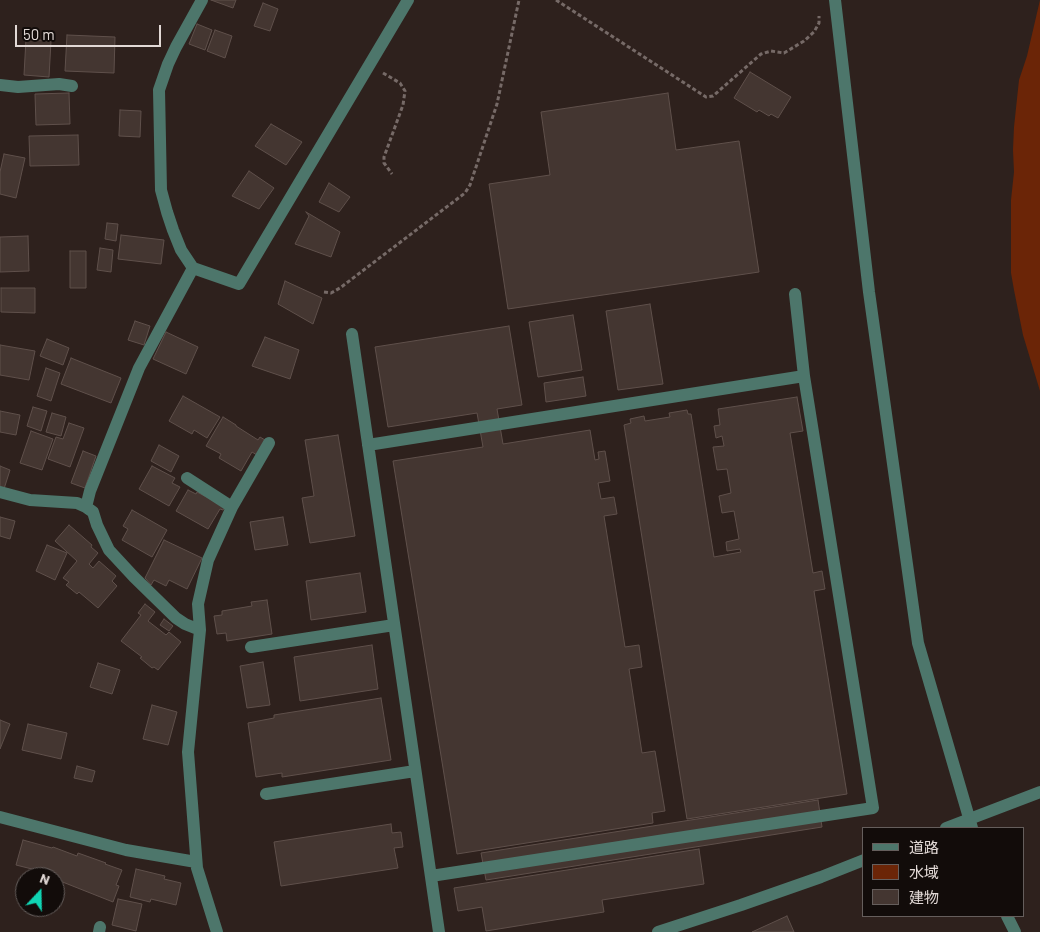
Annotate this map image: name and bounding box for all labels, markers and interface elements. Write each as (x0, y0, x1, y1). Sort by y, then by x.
scale bar (18, 15, 164, 47)
text: 50 m (23, 25, 55, 43)
legend (862, 827, 1025, 917)
text: 道路 (909, 838, 939, 856)
text: 水域 (909, 863, 939, 881)
north arrow (15, 867, 65, 917)
text: N (38, 869, 53, 888)
text: 建物 (909, 888, 939, 906)

